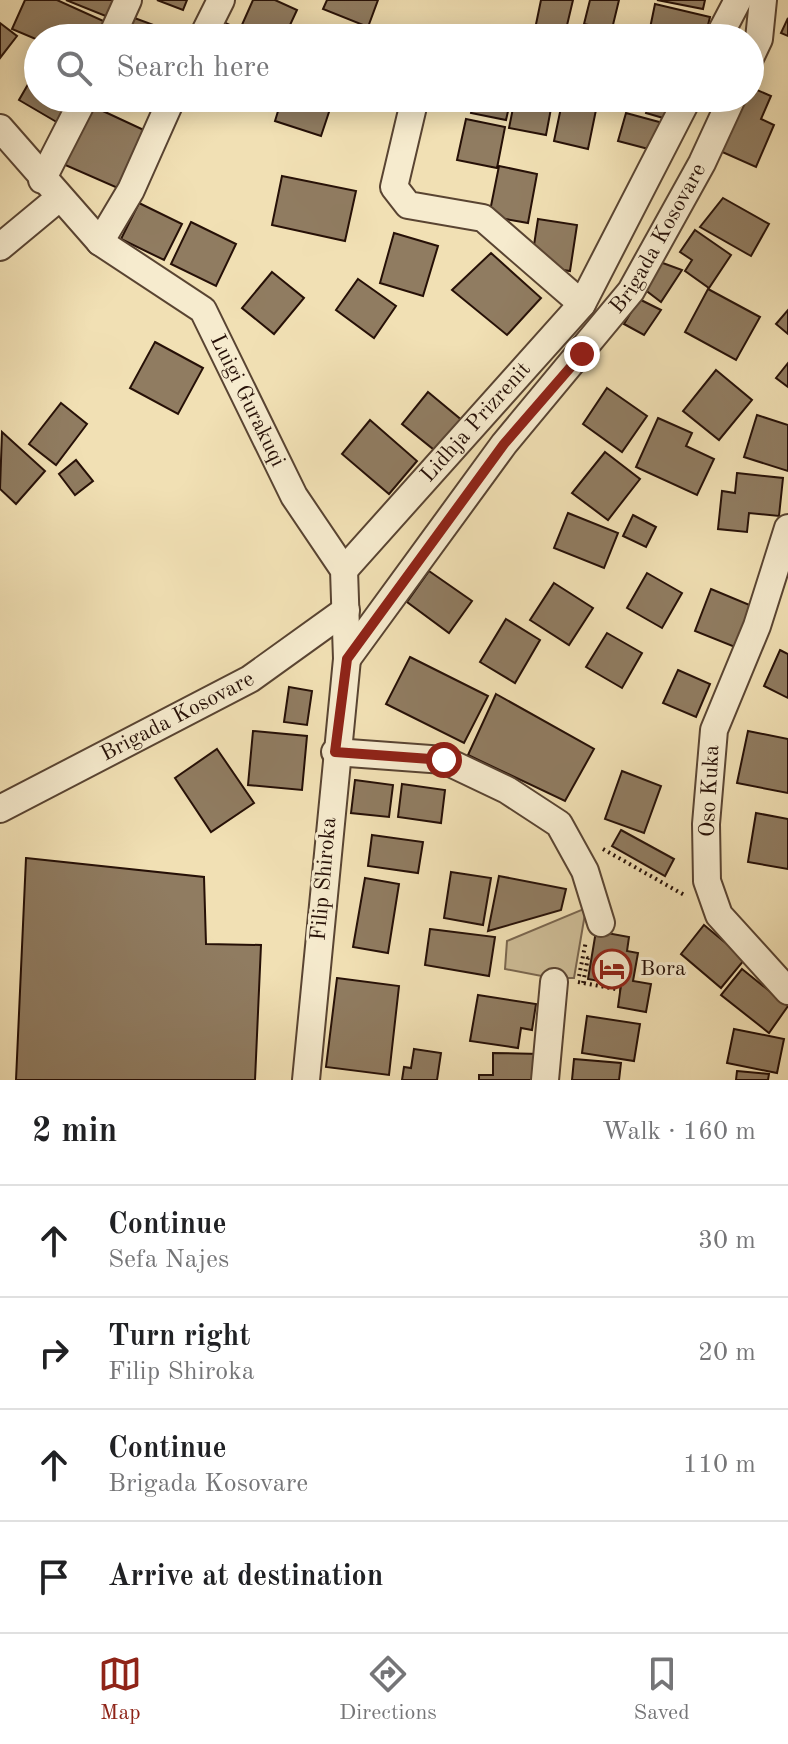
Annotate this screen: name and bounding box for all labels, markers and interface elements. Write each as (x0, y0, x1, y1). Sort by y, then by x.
search box (24, 24, 764, 112)
icon: search (52, 46, 96, 90)
text: Search here (116, 53, 270, 83)
street label: Brigada Kosovare (606, 160, 710, 318)
street label: Luigi Gurakuqi (206, 331, 289, 470)
route end (564, 336, 600, 372)
street label: Lidhja Prizrenit (417, 358, 535, 487)
street label: Brigada Kosovare (97, 668, 258, 766)
route start (426, 742, 462, 778)
street label: Oso Kuka (697, 744, 723, 838)
street label: Filip Shiroka (308, 816, 340, 942)
hotel icon: Bora (591, 948, 633, 990)
place label: Bora (640, 958, 686, 980)
text: 2 min (32, 1115, 117, 1149)
text: Walk · 160 m (602, 1119, 756, 1145)
text: Continue (108, 1210, 227, 1240)
icon: ahead (32, 1219, 76, 1263)
text: 30 m (698, 1228, 756, 1254)
text: Sefa Najes (108, 1247, 229, 1273)
text: Turn right (108, 1322, 250, 1352)
icon: right (32, 1331, 76, 1375)
text: 20 m (698, 1340, 756, 1366)
text: Filip Shiroka (108, 1359, 255, 1385)
text: Continue (108, 1434, 227, 1464)
icon: ahead (32, 1443, 76, 1487)
text: 110 m (683, 1452, 756, 1478)
text: Brigada Kosovare (108, 1471, 308, 1497)
icon: arrive (32, 1555, 76, 1599)
text: Arrive at destination (108, 1562, 383, 1592)
tab: Map (98, 1652, 142, 1727)
tab: Directions (339, 1652, 437, 1727)
tab: Saved (634, 1652, 690, 1727)

